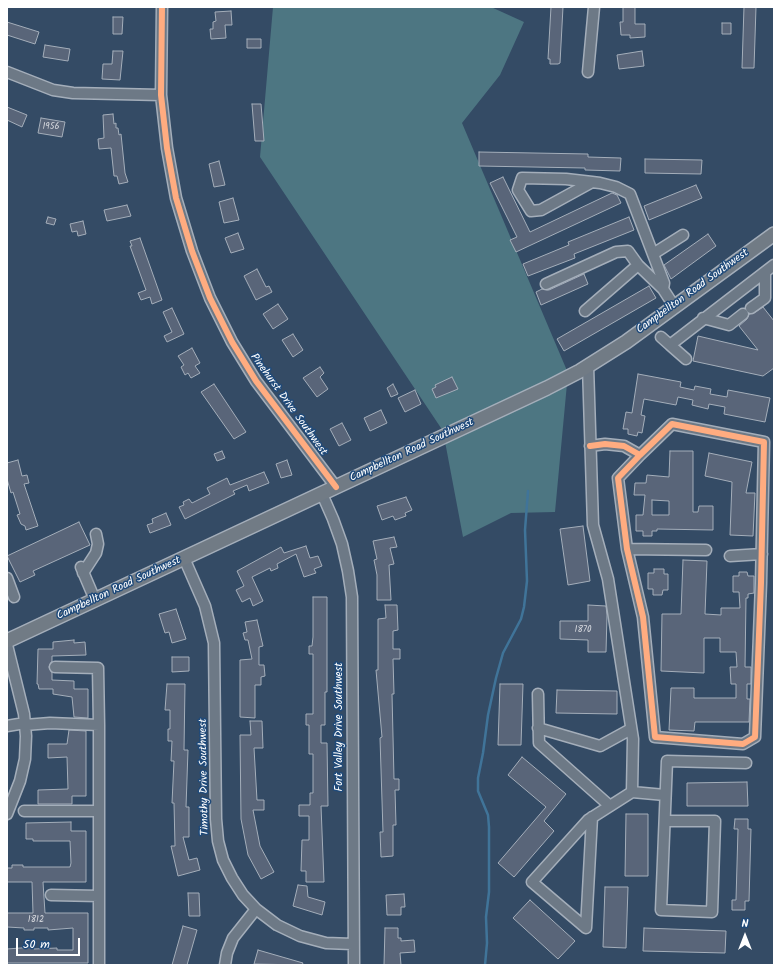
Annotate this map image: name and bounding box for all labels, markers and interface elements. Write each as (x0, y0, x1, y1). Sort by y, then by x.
house number: 1956 (42, 122, 60, 132)
street label: Campbellton Road Southwest (634, 247, 752, 337)
street label: Pinehurst Drive Southwest (247, 352, 329, 458)
street label: Campbellton Road Southwest (348, 416, 476, 486)
street label: Campbellton Road Southwest (55, 554, 183, 624)
house number: 1870 (575, 625, 591, 635)
street label: Fort Valley Drive Southwest (333, 663, 347, 791)
street label: Timothy Drive Southwest (197, 718, 213, 836)
house number: 1812 (28, 915, 44, 925)
text: N (742, 915, 748, 933)
north arrow (725, 916, 765, 956)
scale bar (18, 930, 82, 956)
text: 50 m (23, 935, 50, 954)

